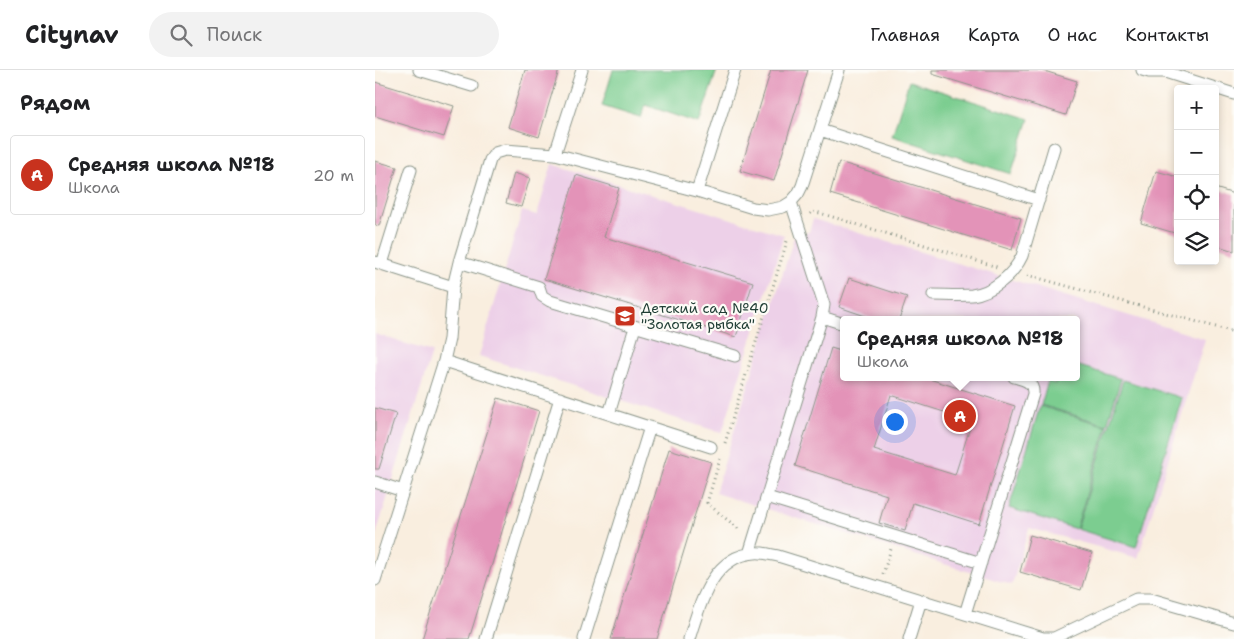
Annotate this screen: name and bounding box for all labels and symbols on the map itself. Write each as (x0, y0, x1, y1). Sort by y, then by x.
place label: Детский сад №40 "Золотая рыбка" (641, 299, 768, 333)
school or university icon: Детский сад №40 "Золотая рыбка" (613, 304, 637, 328)
pin: A (944, 397, 976, 435)
your location (882, 409, 908, 435)

